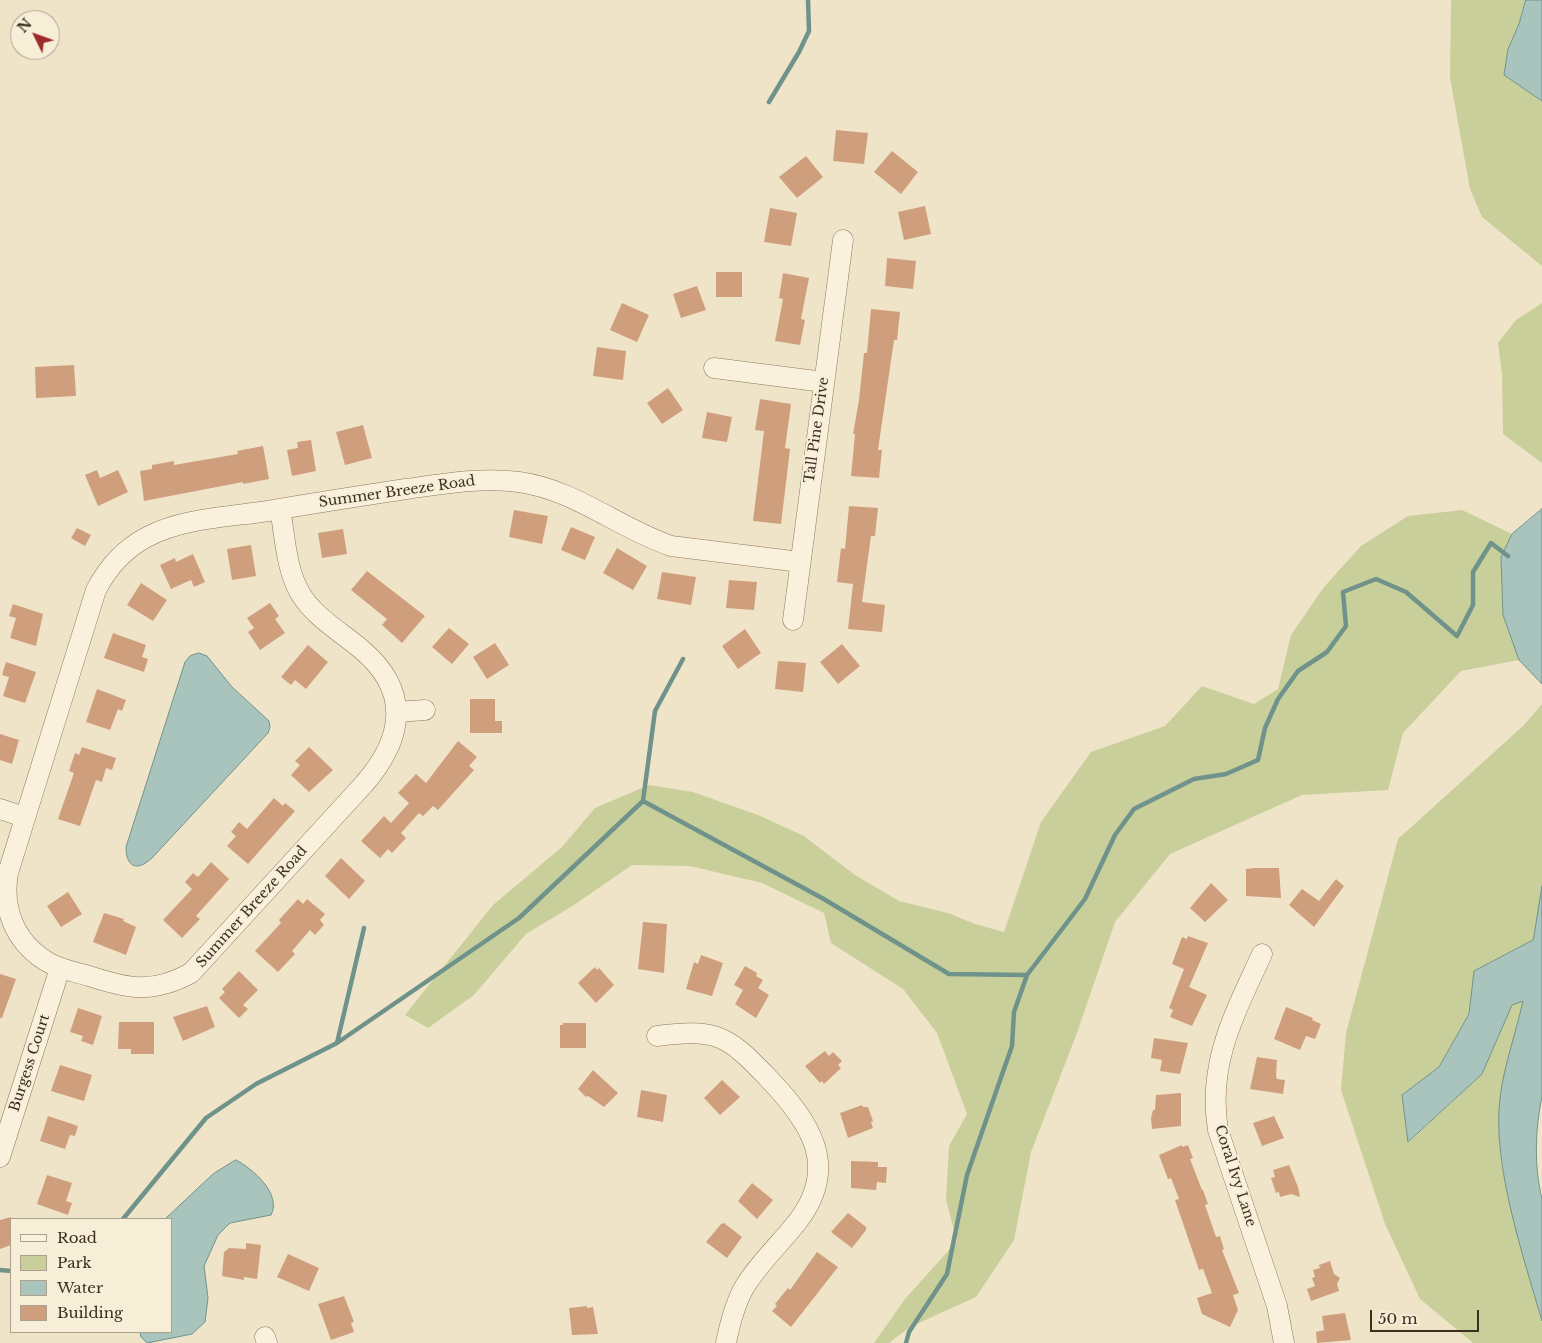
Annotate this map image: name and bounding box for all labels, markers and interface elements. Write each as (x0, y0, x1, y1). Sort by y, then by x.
north arrow (10, 10, 60, 60)
text: N (13, 15, 36, 37)
street label: Tall Pine Drive (801, 376, 833, 484)
street label: Summer Breeze Road (318, 473, 476, 511)
street label: Summer Breeze Road (193, 843, 311, 971)
street label: Burgess Court (6, 1012, 54, 1114)
street label: Coral Ivy Lane (1211, 1123, 1259, 1229)
legend (10, 1218, 172, 1333)
text: Road (57, 1228, 97, 1247)
text: Park (57, 1253, 92, 1272)
text: Water (57, 1278, 103, 1297)
scale bar (1372, 1300, 1481, 1332)
text: Building (57, 1303, 123, 1322)
text: 50 m (1378, 1309, 1418, 1328)

